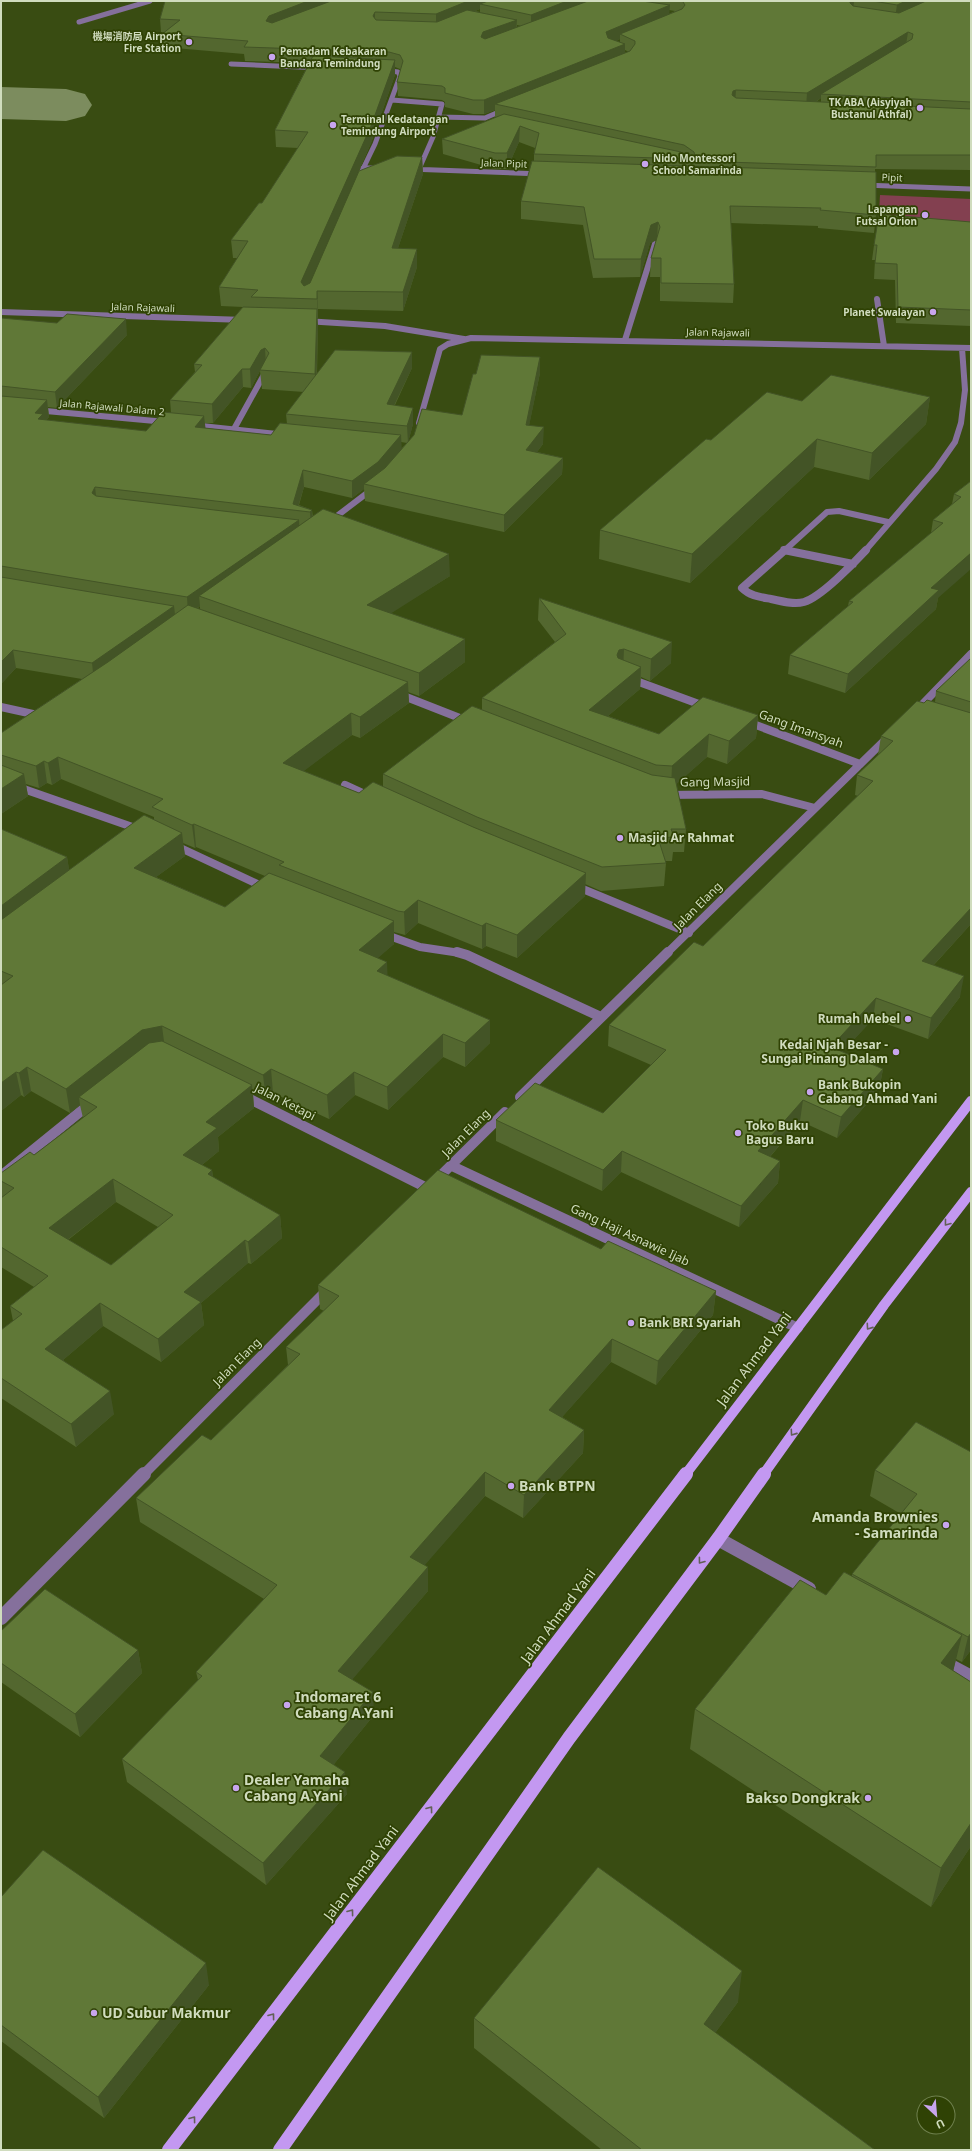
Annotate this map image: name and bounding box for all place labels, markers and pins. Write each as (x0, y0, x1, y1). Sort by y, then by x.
place label: 機場消防局 Airport Fire Station (92, 29, 182, 55)
marker: 機場消防局 Airport Fire Station (184, 37, 194, 47)
place label: Pemadam Kebakaran Bandara Temindung (280, 44, 386, 70)
marker: Pemadam Kebakaran Bandara Temindung (267, 52, 277, 62)
place label: TK ABA (Aisyiyah Bustanul Athfal) (829, 95, 912, 121)
marker: TK ABA (Aisyiyah Bustanul Athfal) (915, 103, 925, 113)
place label: Terminal Kedatangan Temindung Airport (341, 112, 448, 138)
marker: Terminal Kedatangan Temindung Airport (328, 120, 338, 130)
place label: Nido Montessori School Samarinda (653, 151, 742, 177)
marker: Nido Montessori School Samarinda (640, 159, 650, 169)
place label: Lapangan Futsal Orion (856, 202, 917, 228)
marker: Lapangan Futsal Orion (920, 210, 930, 220)
place label: Planet Swalayan (843, 305, 925, 319)
marker: Planet Swalayan (928, 307, 938, 317)
place label: Masjid Ar Rahmat (628, 829, 734, 846)
marker: Masjid Ar Rahmat (615, 833, 625, 843)
place label: Rumah Mebel (818, 1010, 900, 1027)
marker: Rumah Mebel (903, 1014, 913, 1024)
place label: Kedai Njah Besar - Sungai Pinang Dalam (761, 1036, 888, 1067)
marker: Kedai Njah Besar - Sungai Pinang Dalam (891, 1047, 901, 1057)
place label: Bank Bukopin Cabang Ahmad Yani (818, 1076, 937, 1107)
marker: Bank Bukopin Cabang Ahmad Yani (805, 1087, 815, 1097)
place label: Toko Buku Bagus Baru (746, 1117, 814, 1148)
marker: Toko Buku Bagus Baru (733, 1128, 743, 1138)
place label: Bank BRI Syariah (639, 1314, 741, 1331)
marker: Bank BRI Syariah (626, 1318, 636, 1328)
place label: Bank BTPN (519, 1476, 596, 1495)
marker: Bank BTPN (506, 1481, 516, 1491)
place label: Amanda Brownies - Samarinda (812, 1507, 938, 1542)
marker: Amanda Brownies - Samarinda (941, 1520, 951, 1530)
place label: Indomaret 6 Cabang A.Yani (295, 1687, 394, 1722)
marker: Indomaret 6 Cabang A.Yani (282, 1700, 292, 1710)
place label: Dealer Yamaha Cabang A.Yani (244, 1770, 349, 1805)
marker: Dealer Yamaha Cabang A.Yani (231, 1783, 241, 1793)
place label: Bakso Dongkrak (746, 1788, 860, 1807)
marker: Bakso Dongkrak (863, 1793, 873, 1803)
place label: UD Subur Makmur (102, 2003, 231, 2022)
marker: UD Subur Makmur (89, 2008, 99, 2018)

